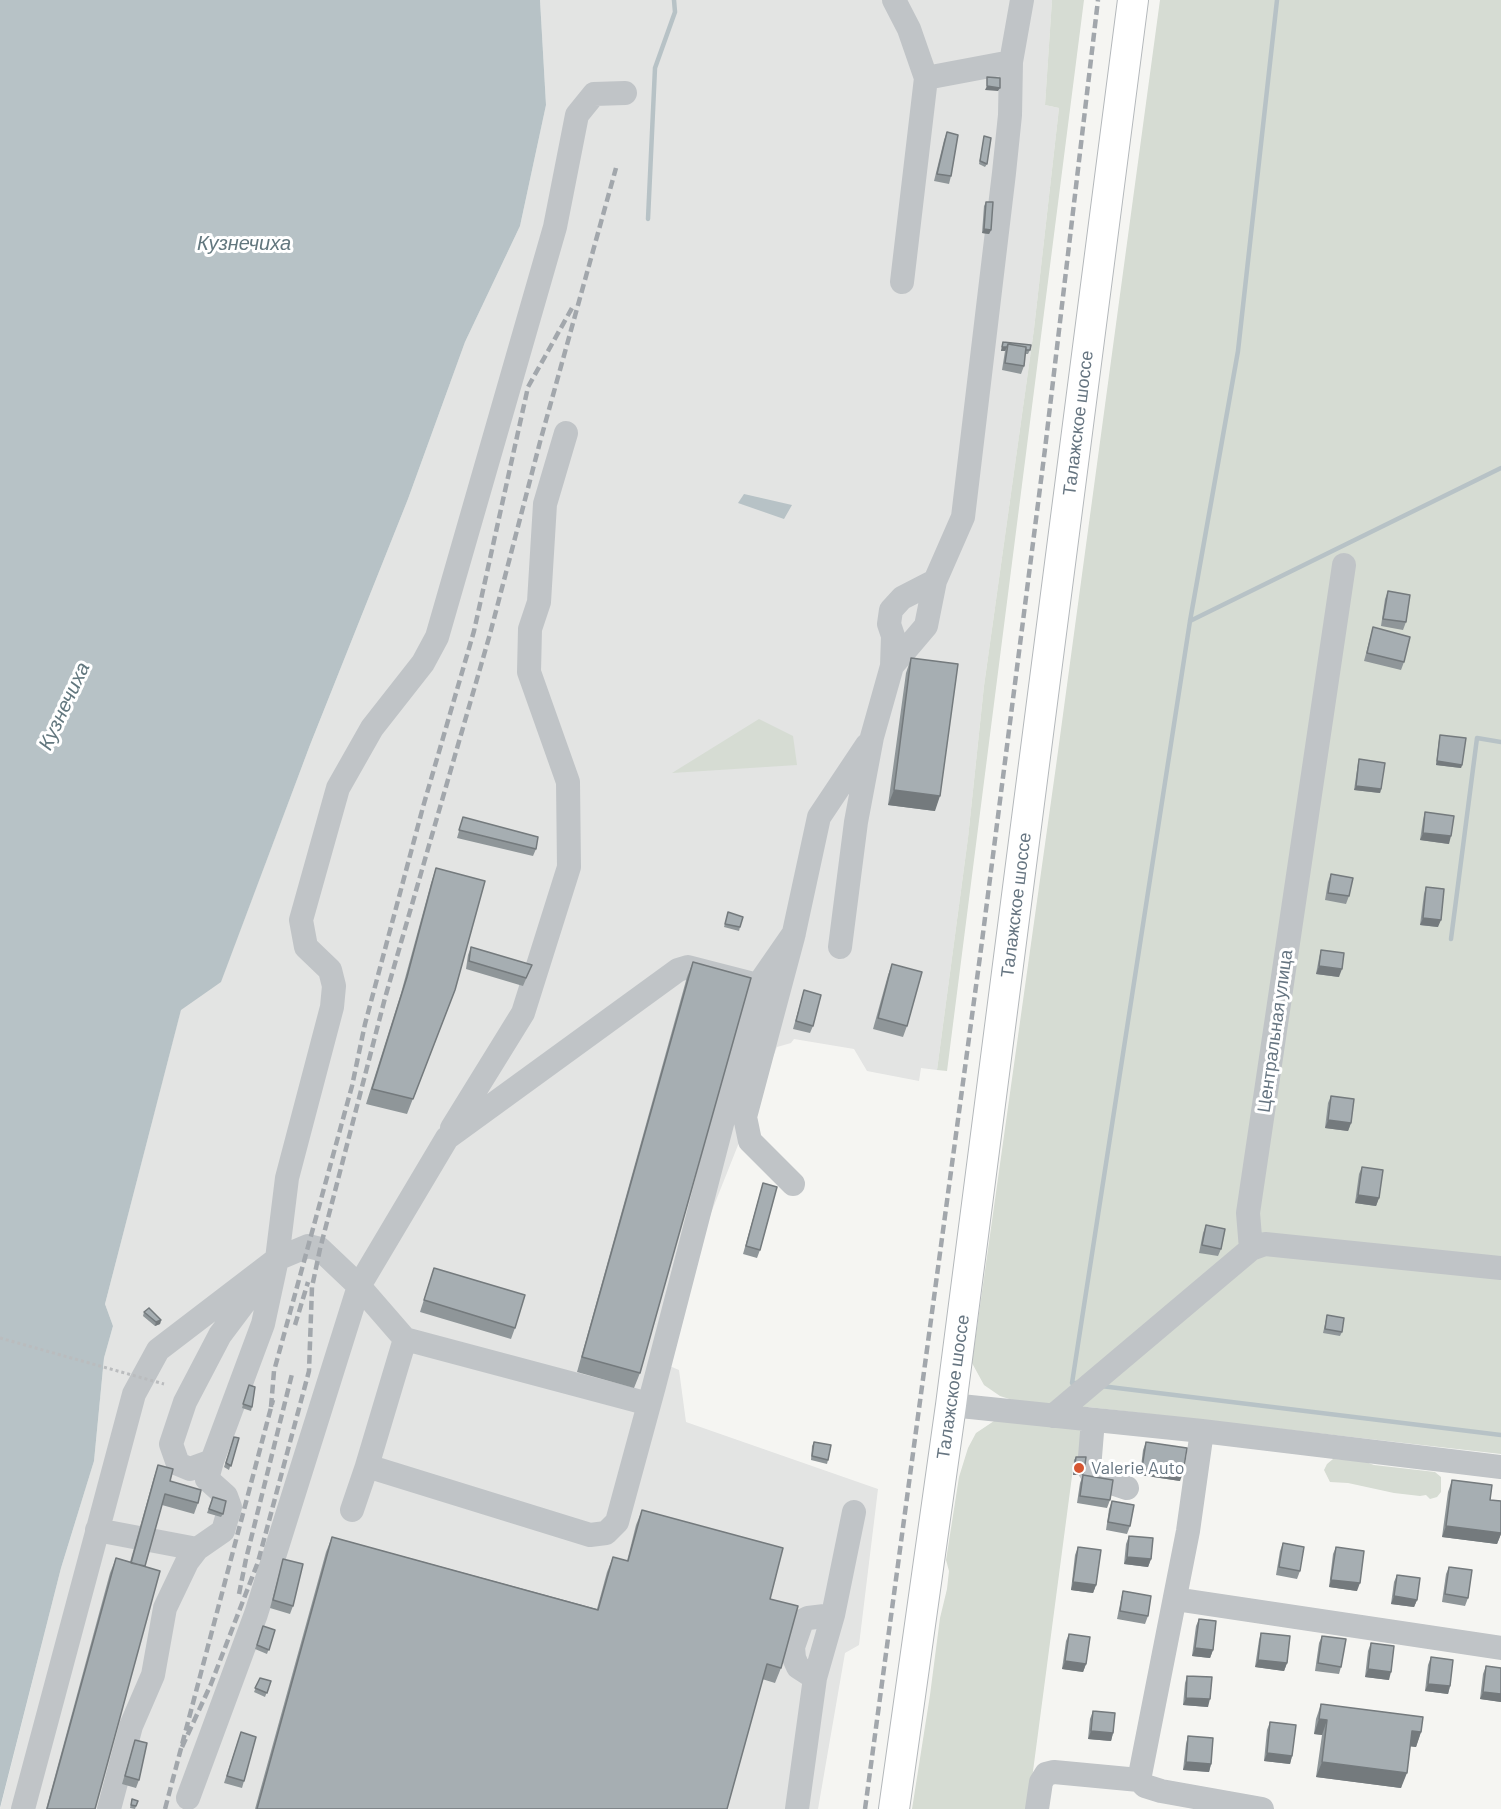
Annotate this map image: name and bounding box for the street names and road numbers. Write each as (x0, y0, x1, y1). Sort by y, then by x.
street label: Талажское шоссе (1058, 349, 1098, 497)
street label: Талажское шоссе (996, 831, 1036, 979)
street label: Центральная улица (1253, 948, 1297, 1114)
street label: Талажское шоссе (932, 1313, 974, 1461)

